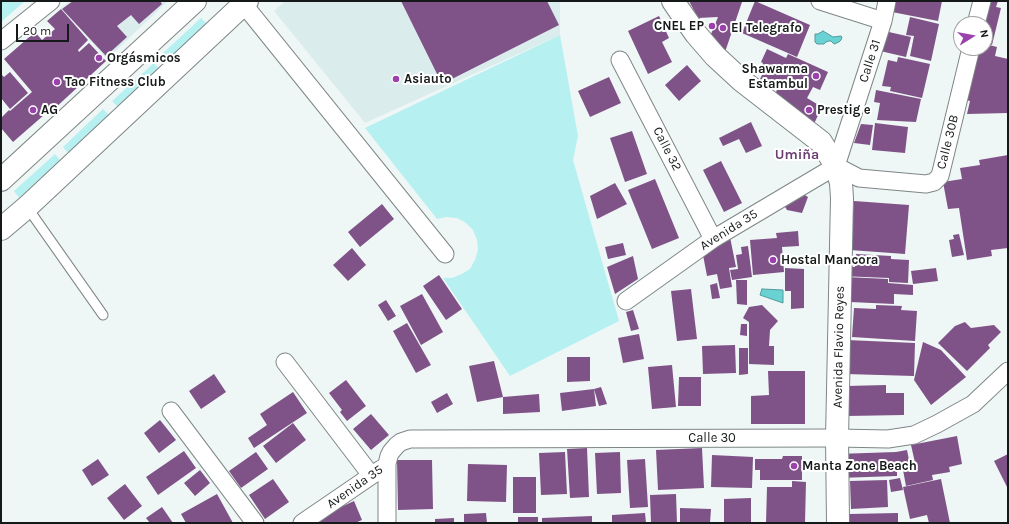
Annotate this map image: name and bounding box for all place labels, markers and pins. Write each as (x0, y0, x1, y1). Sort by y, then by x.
place label: CNEL EP (654, 18, 704, 34)
place label: El Telegrafo (731, 20, 802, 36)
marker: CNEL EP (707, 21, 717, 31)
marker: El Telegrafo (718, 23, 728, 33)
place label: Orgásmicos (107, 50, 181, 66)
marker: Orgásmicos (94, 53, 104, 63)
place label: Shawarma Estambul (742, 61, 808, 92)
place label: Asiauto (404, 71, 451, 87)
marker: Shawarma Estambul (811, 71, 821, 81)
place label: Tao Fitness Club (65, 74, 166, 90)
marker: Asiauto (391, 74, 401, 84)
marker: Tao Fitness Club (52, 77, 62, 87)
place label: AG (41, 102, 58, 118)
place label: Prestig e (817, 102, 871, 118)
marker: AG (28, 105, 38, 115)
marker: Prestig e (804, 105, 814, 115)
place label: Hostal Mancora (781, 252, 878, 268)
marker: Hostal Mancora (768, 255, 778, 265)
place label: Manta Zone Beach (802, 458, 917, 474)
marker: Manta Zone Beach (789, 461, 799, 471)

